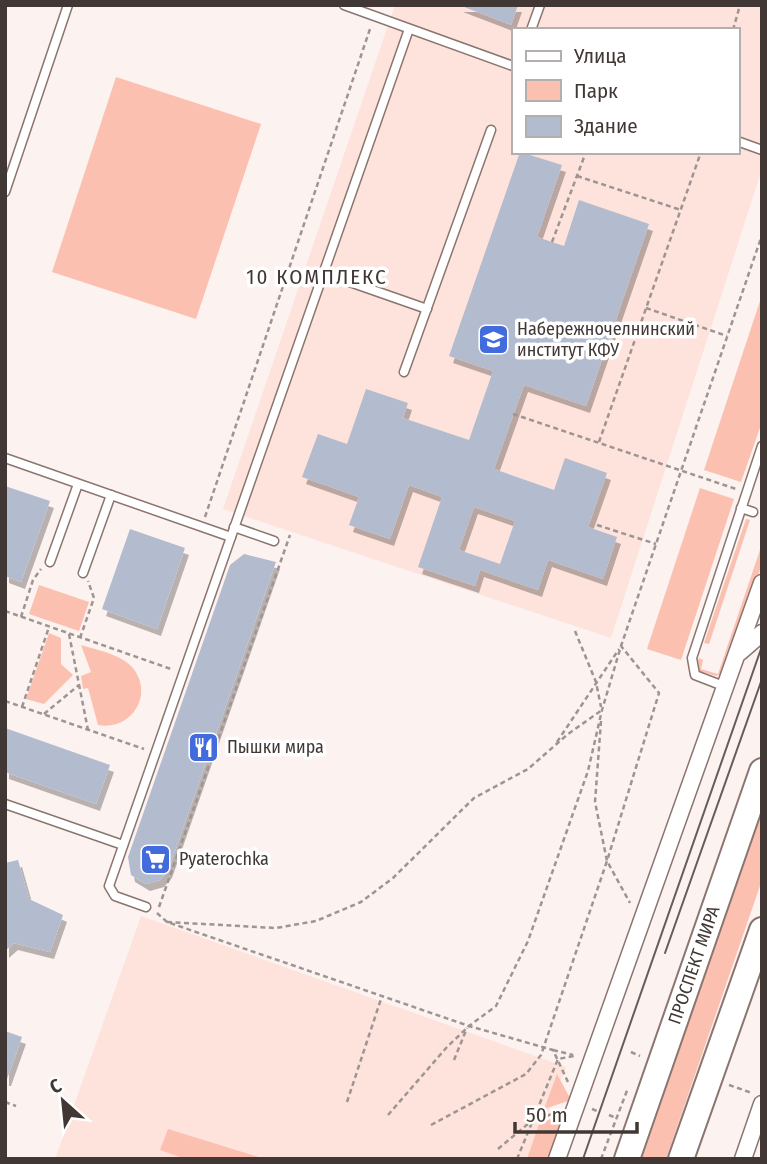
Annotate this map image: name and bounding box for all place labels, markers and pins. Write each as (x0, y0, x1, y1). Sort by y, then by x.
place label: Набережночелнинский институт КФУ (517, 318, 695, 361)
school or university icon: Набережночелнинский институт КФУ (477, 322, 511, 356)
restaurant icon: Пышки мира (187, 730, 221, 764)
place label: Пышки мира (227, 736, 324, 758)
supermarket icon: Pyaterochka (139, 842, 173, 876)
place label: Pyaterochka (179, 848, 269, 870)

